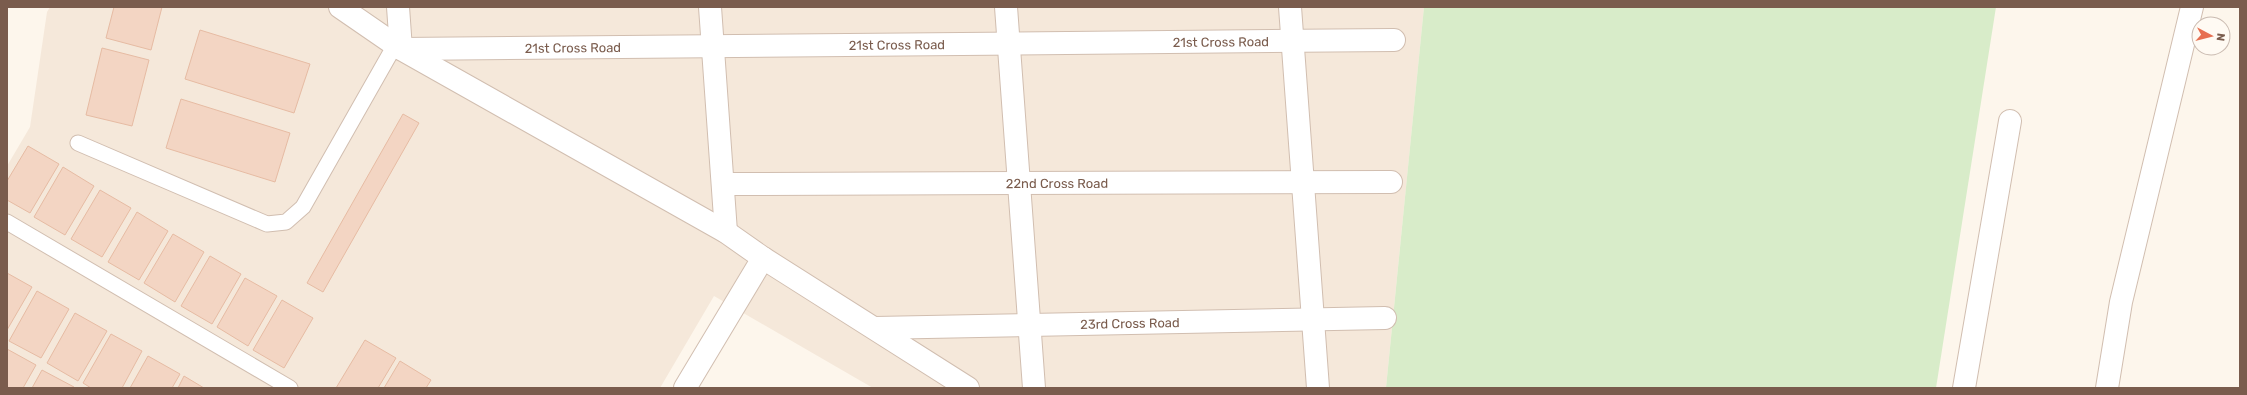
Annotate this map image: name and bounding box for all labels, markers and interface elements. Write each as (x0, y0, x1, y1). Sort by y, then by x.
north arrow (2191, 16, 2231, 56)
text: N (2213, 32, 2227, 42)
street label: 21st Cross Road (1173, 34, 1269, 50)
street label: 21st Cross Road (849, 37, 945, 53)
street label: 21st Cross Road (525, 40, 621, 56)
street label: 22nd Cross Road (1006, 176, 1108, 191)
street label: 23rd Cross Road (1080, 315, 1180, 332)

